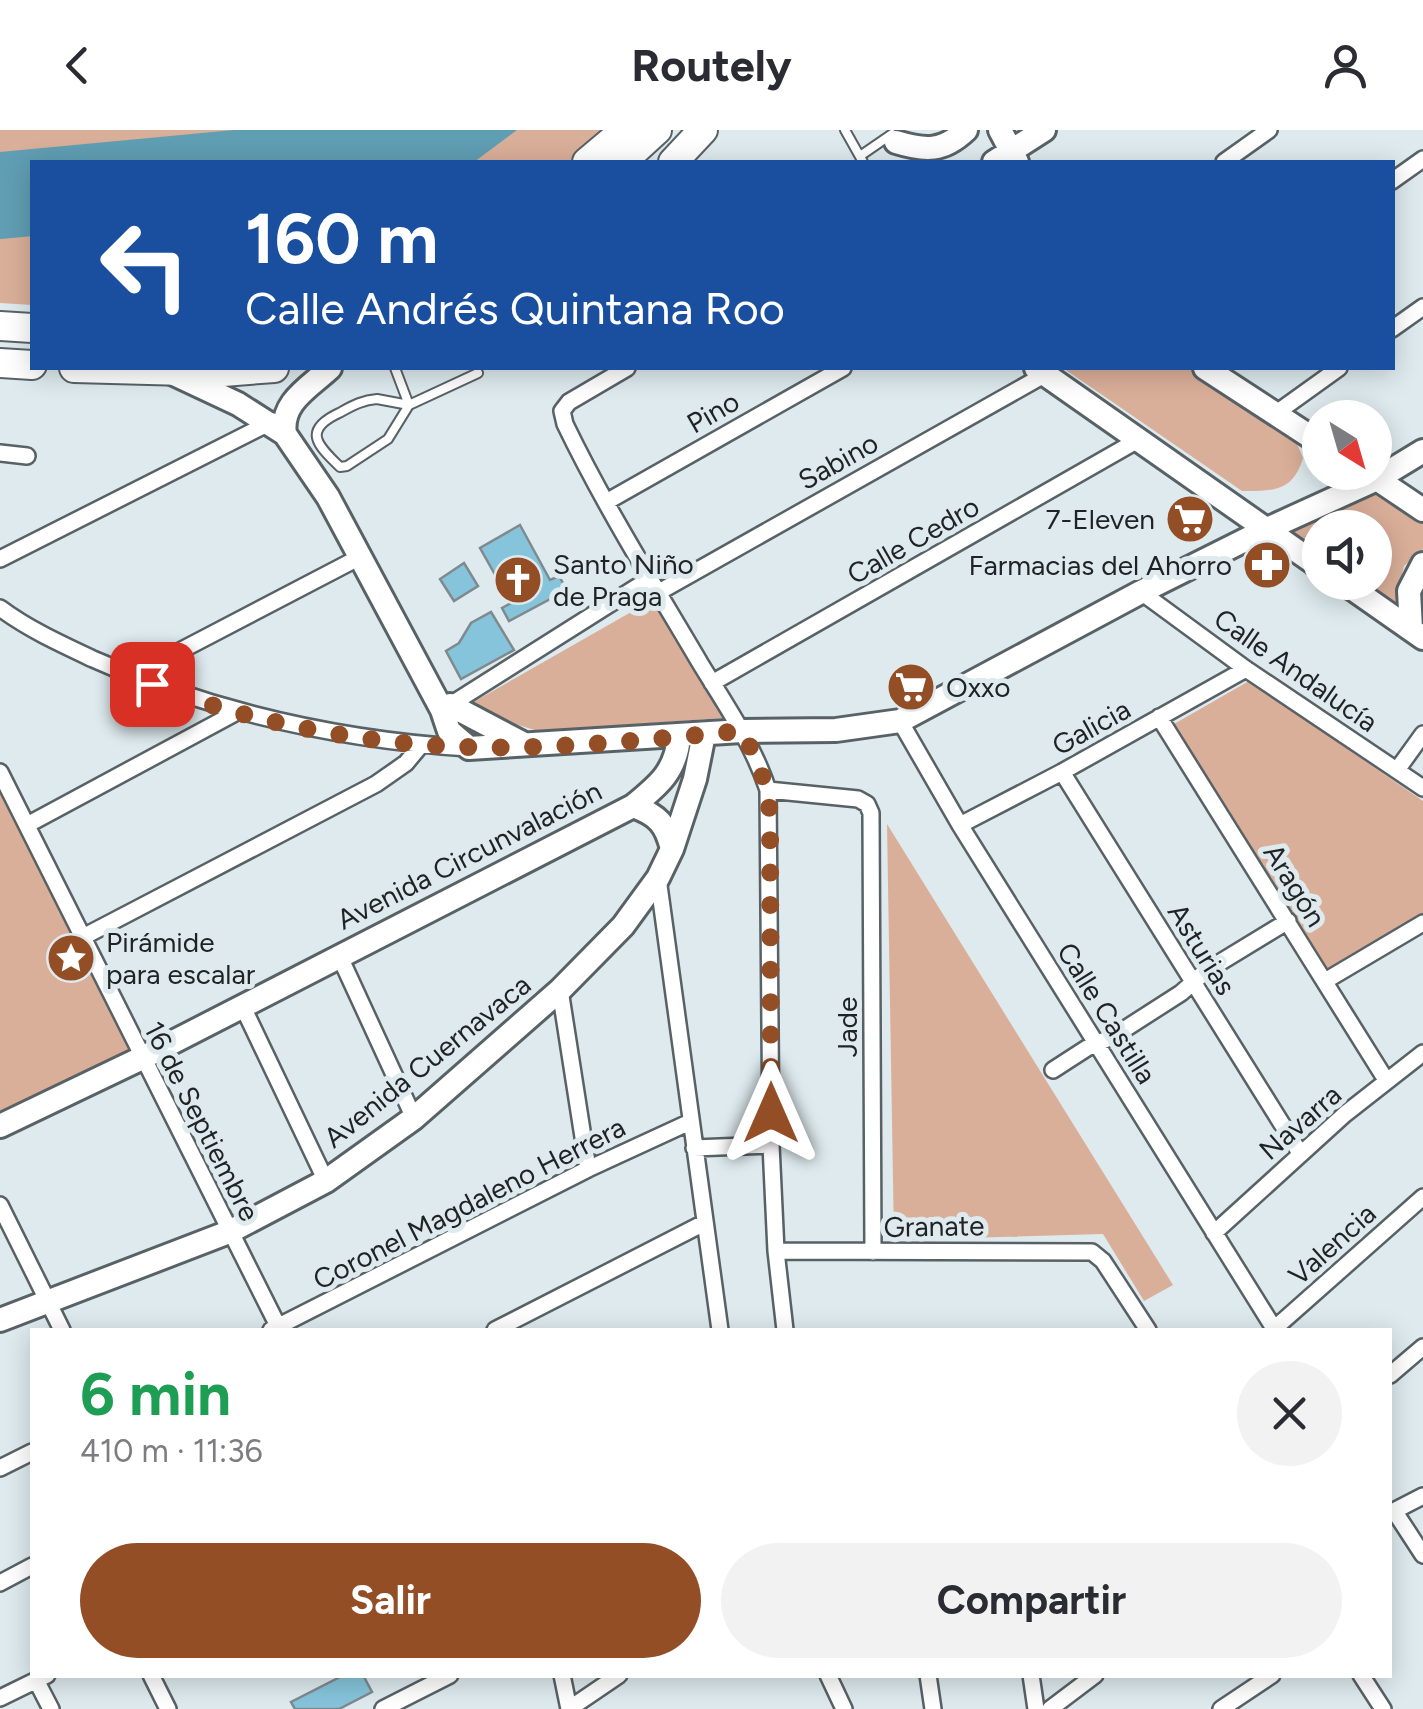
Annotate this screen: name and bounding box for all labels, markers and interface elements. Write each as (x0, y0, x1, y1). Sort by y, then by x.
icon: back (50, 38, 105, 93)
text: Routely (631, 38, 792, 92)
icon: person (1318, 38, 1373, 93)
text: 160 m (245, 196, 438, 281)
icon: left (80, 200, 210, 330)
text: Calle Andrés Quintana Roo (245, 281, 785, 335)
street label: Pino (681, 384, 745, 440)
north arrow (1302, 400, 1392, 490)
map controls (1302, 400, 1392, 600)
street label: Sabino (792, 425, 884, 497)
street label: Calle Cedro (841, 489, 985, 591)
supermarket icon: 7-Eleven (1164, 493, 1216, 545)
place label: 7-Eleven (1045, 502, 1155, 536)
button: sound (1302, 510, 1392, 600)
pharmacy icon: Farmacias del Ahorro (1241, 539, 1293, 591)
place label: Santo Niño de Praga (553, 547, 694, 613)
place label: Farmacias del Ahorro (968, 548, 1232, 582)
church icon: Santo Niño de Praga (492, 554, 544, 606)
street label: Calle Andalucía (1208, 601, 1384, 739)
pin (110, 642, 195, 727)
icon: arrive (125, 657, 180, 712)
supermarket icon: Oxxo (885, 661, 937, 713)
place label: Oxxo (946, 670, 1010, 704)
street label: Galicia (1046, 692, 1136, 762)
street label: Avenida Circunvalación (331, 773, 607, 937)
street label: Aragón (1256, 837, 1334, 933)
street label: Asturias (1161, 897, 1243, 1001)
place label: Pirámide para escalar (106, 925, 256, 991)
place icon: Pirámide para escalar (45, 932, 97, 984)
street label: Calle Castilla (1050, 936, 1164, 1090)
street label: Avenida Cuernavaca (317, 967, 537, 1155)
street label: Jade (830, 997, 864, 1057)
street label: 16 de Septiembre (137, 1016, 267, 1226)
position arrow (719, 1061, 823, 1165)
street label: Navarra (1252, 1077, 1348, 1167)
street label: Coronel Magdaleno Herrera (307, 1109, 631, 1297)
street label: Valencia (1281, 1196, 1383, 1292)
street label: Granate (883, 1208, 985, 1244)
text: 6 min (80, 1358, 231, 1430)
button: close (1237, 1361, 1342, 1466)
text: 410 m · 11:36 (80, 1432, 263, 1470)
button: Salir (80, 1543, 701, 1658)
button: Compartir (721, 1543, 1342, 1658)

